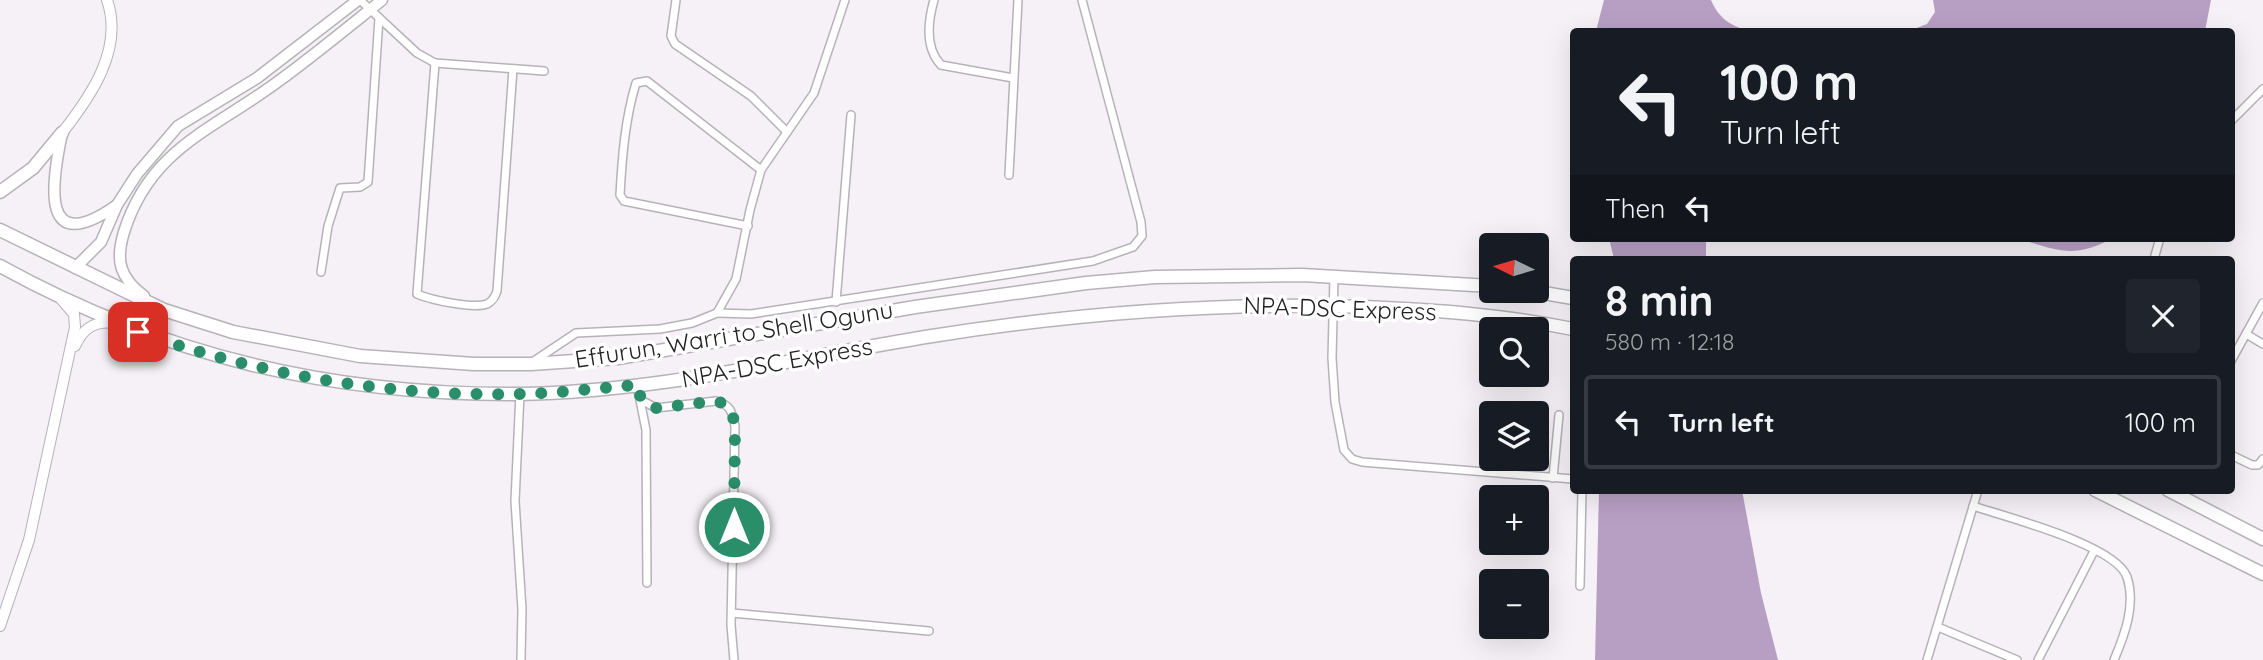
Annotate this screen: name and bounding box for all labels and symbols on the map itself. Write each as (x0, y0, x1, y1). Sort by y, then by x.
north arrow (1479, 233, 1549, 303)
street label: NPA-DSC Express (1243, 290, 1437, 326)
street label: Effurun, Warri to Shell Ogunu (573, 294, 895, 374)
pin (108, 302, 168, 362)
street label: NPA-DSC Express (679, 330, 875, 394)
position arrow (697, 490, 771, 564)

